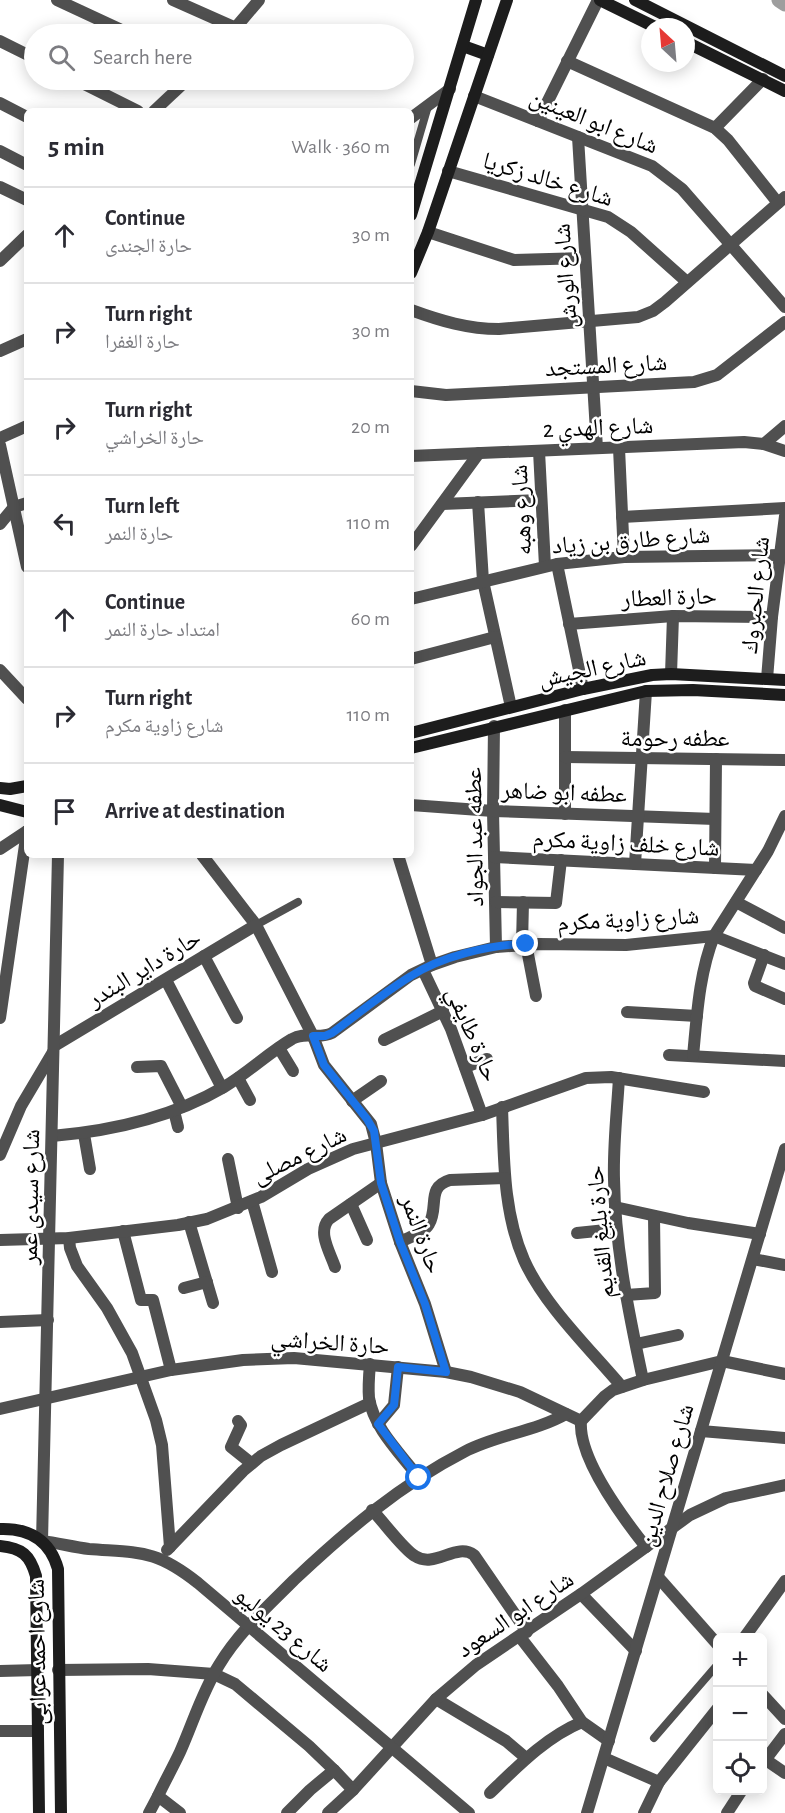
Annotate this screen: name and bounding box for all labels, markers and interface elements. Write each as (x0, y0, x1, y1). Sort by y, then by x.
north arrow (641, 18, 695, 72)
search box (24, 24, 414, 90)
icon: search (45, 41, 78, 74)
text: Search here (93, 46, 192, 68)
street label: شارع ابو العينين (525, 85, 661, 160)
text: 5 min (48, 134, 105, 160)
text: Walk · 360 m (291, 137, 390, 157)
street label: شارع خالد زكريا (479, 149, 616, 213)
text: Continue (105, 207, 185, 229)
icon: ahead (48, 219, 81, 252)
street label: شارع الورش (550, 222, 584, 329)
text: 30 m (352, 225, 390, 245)
text: حارة الجندى (105, 236, 192, 256)
text: Turn right (105, 303, 192, 325)
icon: right (48, 315, 81, 348)
text: 30 m (352, 321, 390, 341)
text: حارة الغفرا (105, 332, 180, 352)
street label: شارع المستجد (544, 351, 668, 383)
text: Turn right (105, 399, 192, 421)
icon: right (48, 411, 81, 444)
street label: شارع الهدي 2 (542, 414, 654, 448)
text: 20 m (351, 417, 390, 437)
text: حارة الخراشي (105, 428, 204, 448)
street label: شارع وهبه (508, 464, 538, 556)
text: Turn left (105, 495, 179, 517)
icon: left (48, 507, 81, 540)
text: 110 m (346, 513, 390, 533)
text: حارة النمر (105, 524, 173, 544)
street label: شارع طارق بن زياد (551, 524, 711, 560)
street label: شارع الحبروك (738, 535, 776, 655)
street label: حارة العطار (620, 584, 717, 612)
text: Continue (105, 591, 185, 613)
icon: ahead (48, 603, 81, 636)
text: 60 m (351, 609, 390, 629)
text: امتداد حارة النمر (105, 620, 220, 640)
street label: شارع الجيش (536, 646, 649, 694)
text: Turn right (105, 687, 192, 709)
icon: right (48, 699, 81, 732)
text: 110 m (346, 705, 390, 725)
text: شارع زاوية مكرم (105, 716, 224, 736)
street label: عطفه رحومة (621, 727, 729, 751)
street label: عطفه عبد الجواد (462, 767, 489, 907)
street label: عطفه ابو ضاهر (500, 779, 627, 808)
icon: arrive (48, 795, 81, 828)
text: Arrive at destination (105, 800, 285, 822)
street label: شارع خلف زاوية مكرم (532, 827, 720, 864)
street label: شارع زاوية مكرم (556, 904, 700, 939)
street label: حارة داير البندر (83, 926, 206, 1013)
route end (512, 930, 538, 956)
street label: حارة طايفي (436, 984, 503, 1088)
street label: شارع مصلى (249, 1123, 351, 1191)
street label: شارع سيدى عمر (18, 1129, 46, 1266)
street label: حارة بليغ القديم (583, 1164, 622, 1299)
street label: حارة النمر (395, 1191, 446, 1277)
street label: حارة الخراشي (269, 1327, 390, 1365)
street label: شارع صلاح الدين (635, 1401, 701, 1550)
route start (405, 1464, 431, 1490)
street label: شارع ابو السعود (453, 1567, 579, 1664)
street label: شارع احمد عرابى (25, 1579, 53, 1725)
street label: شارع 23 يوليو (229, 1582, 337, 1679)
map controls (713, 1633, 767, 1795)
button: + (713, 1633, 767, 1687)
button: − (713, 1687, 767, 1741)
button: locate (713, 1741, 767, 1795)

